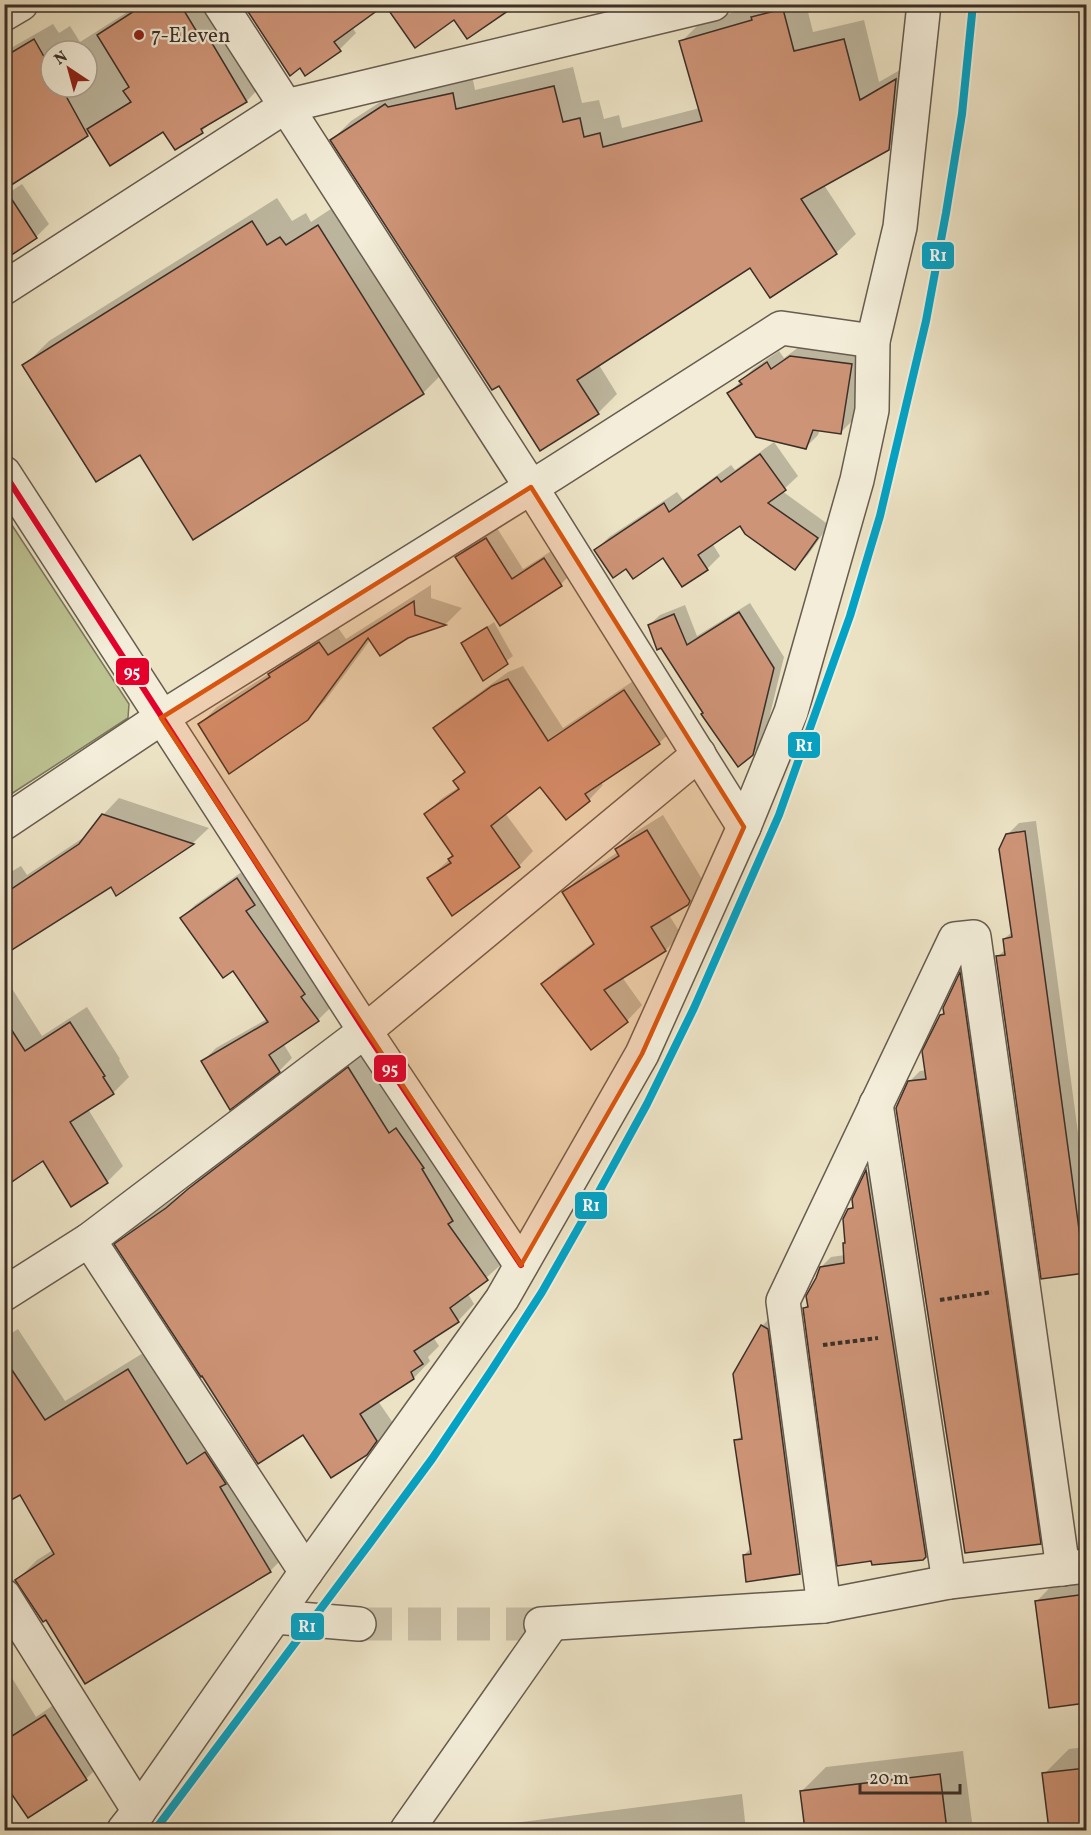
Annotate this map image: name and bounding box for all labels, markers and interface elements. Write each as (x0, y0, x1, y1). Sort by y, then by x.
place label: 7-Eleven (151, 22, 231, 51)
marker: 7-Eleven (132, 28, 146, 42)
north arrow (39, 39, 99, 99)
text: N (50, 46, 73, 71)
line badge: R1 (921, 241, 955, 270)
text: R1 (929, 246, 947, 268)
line badge: 95 (115, 657, 150, 686)
text: 95 (124, 662, 141, 684)
line badge: R1 (787, 731, 821, 759)
text: R1 (795, 736, 813, 758)
line badge: 95 (373, 1054, 407, 1083)
text: 95 (382, 1059, 399, 1081)
line badge: R1 (574, 1191, 608, 1220)
text: R1 (582, 1196, 600, 1218)
line badge: R1 (290, 1612, 325, 1641)
text: R1 (298, 1617, 316, 1639)
scale bar (860, 1757, 960, 1795)
text: 20 m (869, 1767, 909, 1792)

